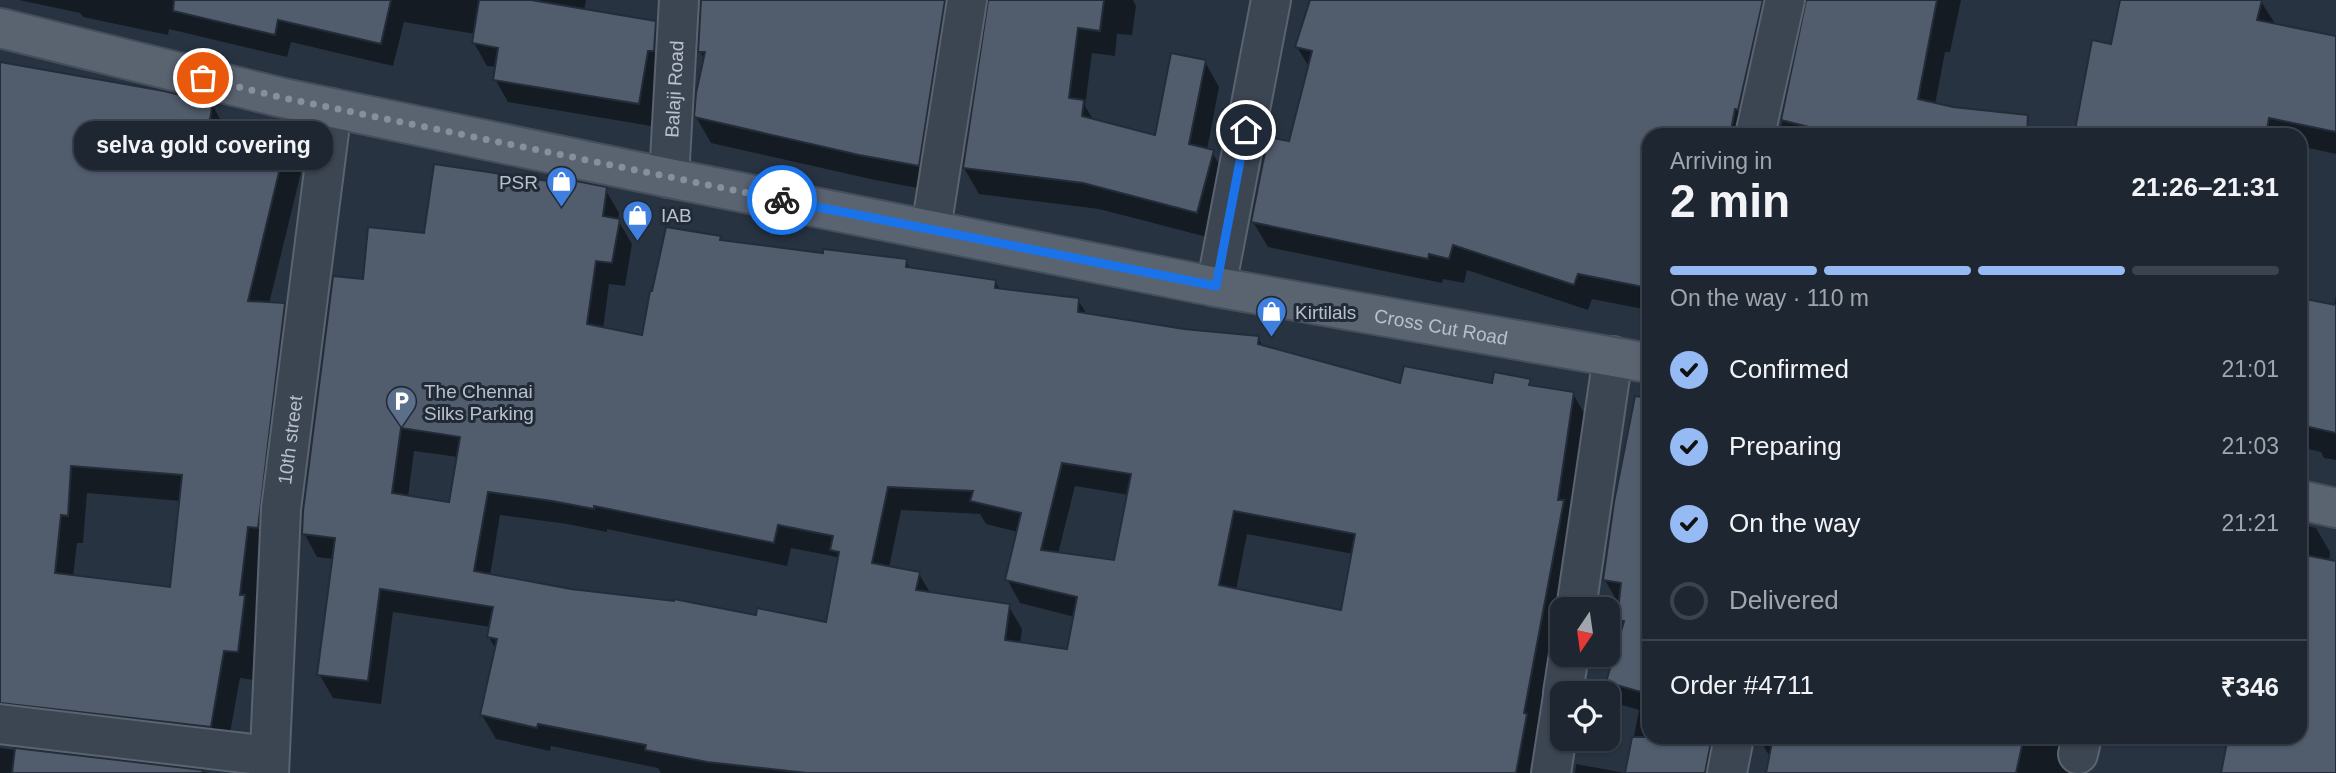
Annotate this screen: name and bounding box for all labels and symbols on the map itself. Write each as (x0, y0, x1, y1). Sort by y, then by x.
street label: Balaji Road (661, 40, 687, 138)
pin (173, 48, 233, 108)
pin (1216, 100, 1276, 160)
callout: selva gold covering (74, 120, 332, 169)
shop icon: PSR (544, 165, 578, 209)
courier (747, 165, 817, 235)
place label: PSR (499, 172, 538, 193)
shop icon: IAB (621, 198, 655, 242)
place label: IAB (661, 205, 692, 226)
shop icon: Kirtilals (1255, 295, 1289, 339)
place label: Kirtilals (1295, 302, 1356, 323)
street label: Cross Cut Road (1373, 305, 1509, 349)
place label: The Chennai Silks Parking (424, 381, 534, 424)
parking icon: The Chennai Silks Parking (384, 385, 418, 429)
street label: 10th street (274, 393, 306, 486)
north arrow (1550, 597, 1620, 667)

